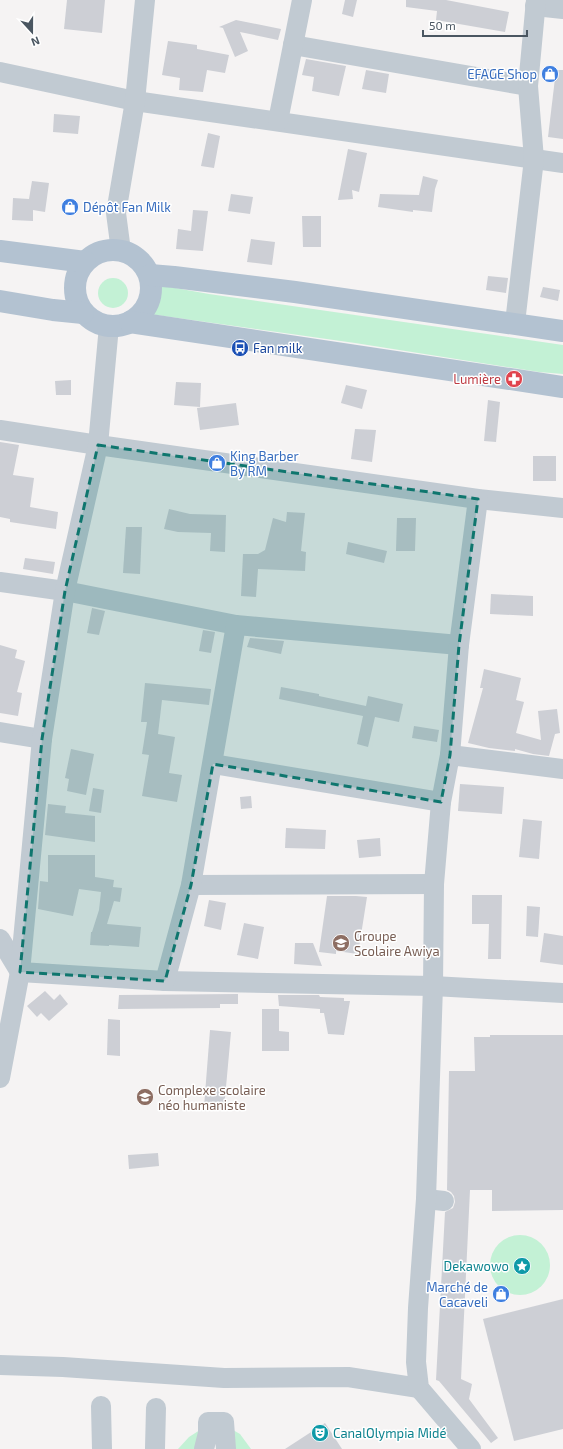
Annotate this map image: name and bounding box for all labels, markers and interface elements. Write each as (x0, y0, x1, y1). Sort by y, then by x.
north arrow (12, 12, 52, 52)
scale bar (423, 12, 527, 38)
text: 50 m (429, 18, 456, 32)
text: N (30, 34, 42, 49)
shop icon: EFAGE Shop (540, 64, 560, 84)
place label: EFAGE Shop (467, 66, 537, 82)
shop icon: Dépôt Fan Milk (60, 197, 80, 217)
place label: Dépôt Fan Milk (83, 199, 171, 215)
bus stop icon: Fan milk (230, 338, 250, 358)
place label: Fan milk (253, 340, 303, 356)
pharmacy icon: Lumière (504, 369, 524, 389)
place label: Lumière (453, 371, 501, 387)
place label: King Barber By RM (230, 448, 299, 479)
shop icon: King Barber By RM (207, 453, 227, 473)
place label: Groupe Scolaire Awiya (354, 928, 440, 959)
school or university icon: Groupe Scolaire Awiya (331, 933, 351, 953)
place label: Complexe scolaire néo humaniste (158, 1082, 266, 1113)
school or university icon: Complexe scolaire néo humaniste (135, 1087, 155, 1107)
place icon: Dekawowo (512, 1256, 532, 1276)
place label: Dekawowo (444, 1258, 509, 1274)
place label: Marché de Cacaveli (426, 1279, 488, 1310)
shop icon: Marché de Cacaveli (491, 1284, 511, 1304)
theatre icon: CanalOlympia Midé (310, 1423, 330, 1443)
place label: CanalOlympia Midé (333, 1425, 446, 1441)

